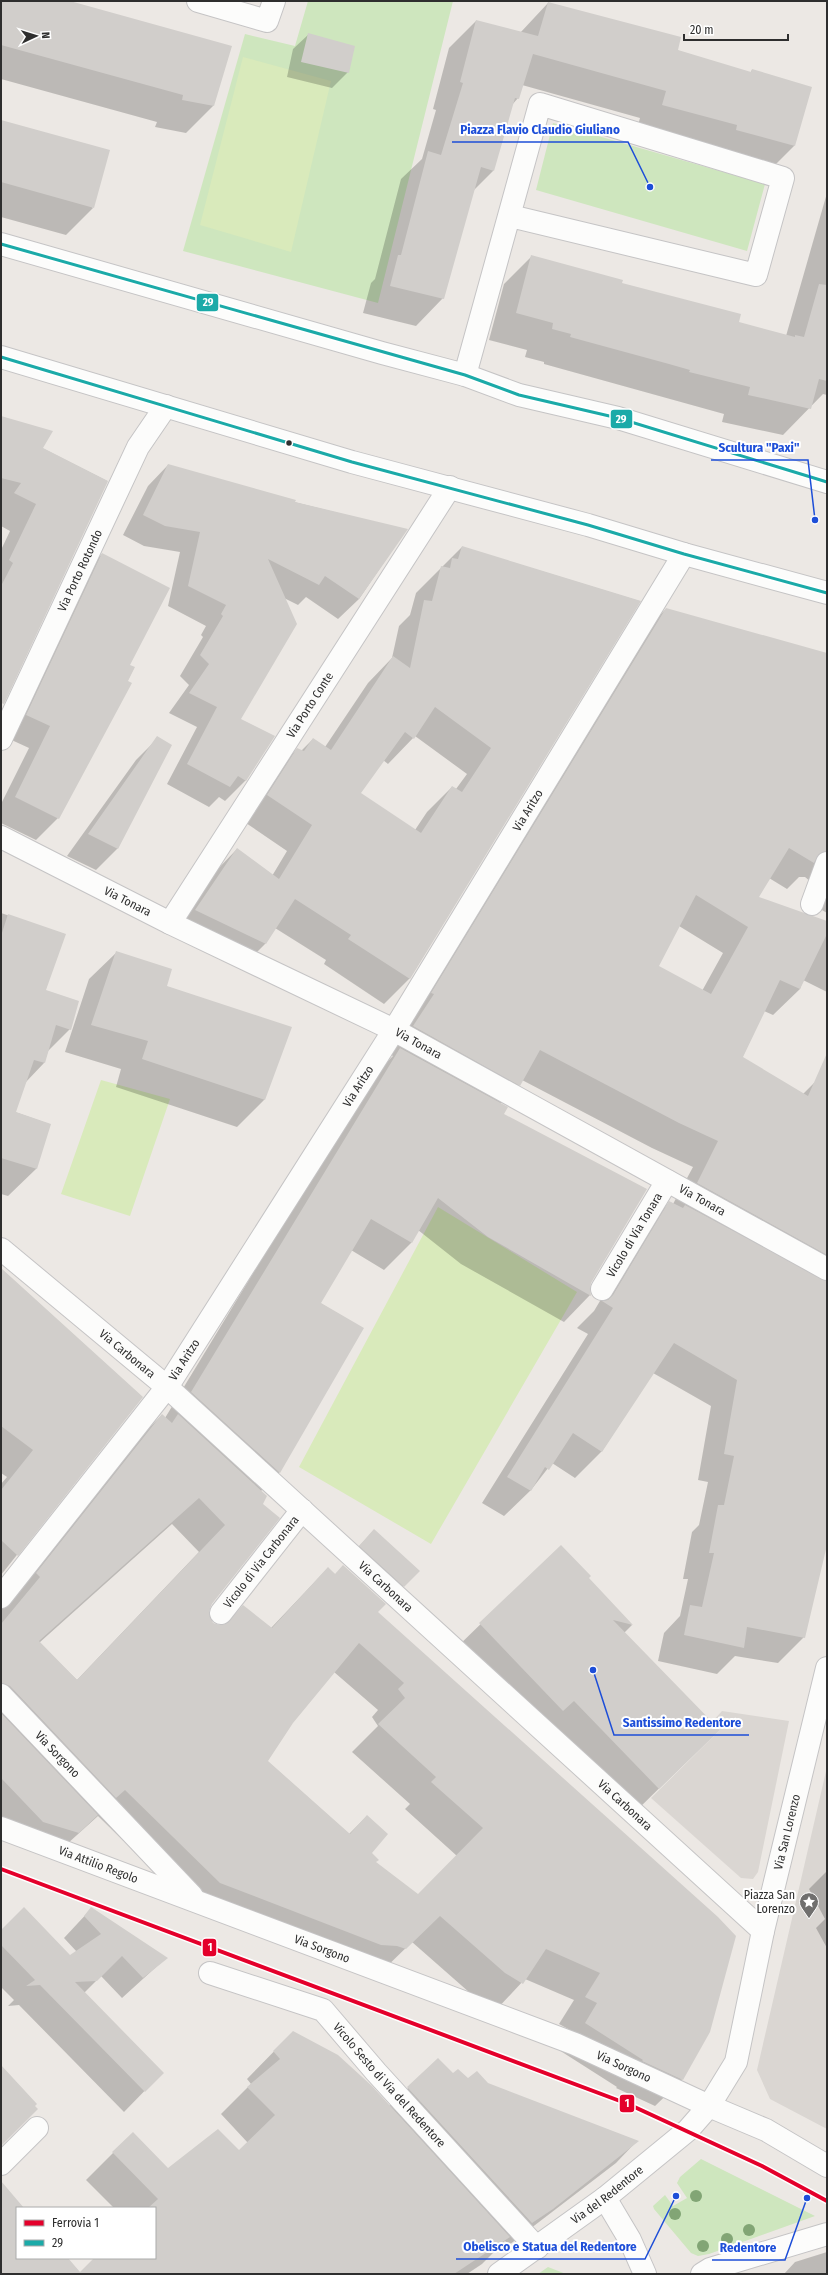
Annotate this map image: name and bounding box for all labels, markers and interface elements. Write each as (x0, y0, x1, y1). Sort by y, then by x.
north arrow (16, 16, 56, 56)
scale bar (684, 16, 788, 42)
text: 20 m (690, 23, 714, 37)
text: N (39, 32, 52, 39)
callout: Piazza Flavio Claudio Giuliano (452, 117, 628, 142)
text: Piazza Flavio Claudio Giuliano (460, 122, 620, 137)
line badge: 29 (196, 293, 219, 312)
text: 29 (202, 296, 214, 309)
line badge: 29 (610, 409, 633, 429)
text: 29 (615, 413, 627, 426)
callout: Scultura "Paxi" (711, 435, 808, 460)
unlabelled marker (284, 438, 294, 448)
text: Scultura "Paxi" (719, 440, 799, 455)
street label: Via Porto Rotondo (55, 527, 105, 614)
street label: Via Porto Conte (284, 670, 336, 741)
street label: Via Aritzo (510, 787, 546, 834)
street label: Via Tonara (102, 884, 154, 919)
street label: Via Tonara (393, 1025, 444, 1062)
street label: Via Aritzo (340, 1063, 377, 1110)
street label: Via Tonara (677, 1182, 728, 1219)
street label: Vicolo di Via Tonara (604, 1190, 665, 1280)
street label: Via Carbonara (96, 1327, 158, 1381)
street label: Via Aritzo (166, 1336, 203, 1383)
street label: Vicolo di Via Carbonara (221, 1513, 302, 1611)
street label: Via Carbonara (356, 1558, 416, 1615)
callout: Santissimo Redentore (614, 1710, 749, 1735)
text: Santissimo Redentore (623, 1715, 742, 1730)
street label: Via Sorgono (32, 1728, 83, 1780)
street label: Via Carbonara (595, 1777, 655, 1833)
street label: Via San Lorenzo (771, 1793, 803, 1871)
street label: Via Attilio Regolo (57, 1843, 140, 1886)
place label: Piazza San Lorenzo (744, 1888, 795, 1916)
place icon: Piazza San Lorenzo (798, 1891, 820, 1919)
street label: Via Sorgono (292, 1932, 352, 1966)
line badge: 1 (202, 1938, 217, 1957)
text: 1 (208, 1941, 212, 1954)
street label: Vicolo Sesto di Via del Redentore (330, 2020, 448, 2150)
street label: Via Sorgono (594, 2048, 653, 2085)
line badge: 1 (619, 2094, 635, 2113)
text: 1 (625, 2097, 629, 2110)
street label: Via del Redentore (568, 2163, 646, 2227)
legend (16, 2207, 156, 2259)
text: Ferrovia 1 (52, 2216, 99, 2230)
callout: Obelisco e Statua del Redentore (456, 2234, 645, 2259)
callout: Redentore (712, 2235, 785, 2260)
text: 29 (52, 2236, 63, 2250)
text: Obelisco e Statua del Redentore (463, 2239, 637, 2254)
text: Redentore (720, 2240, 777, 2255)

